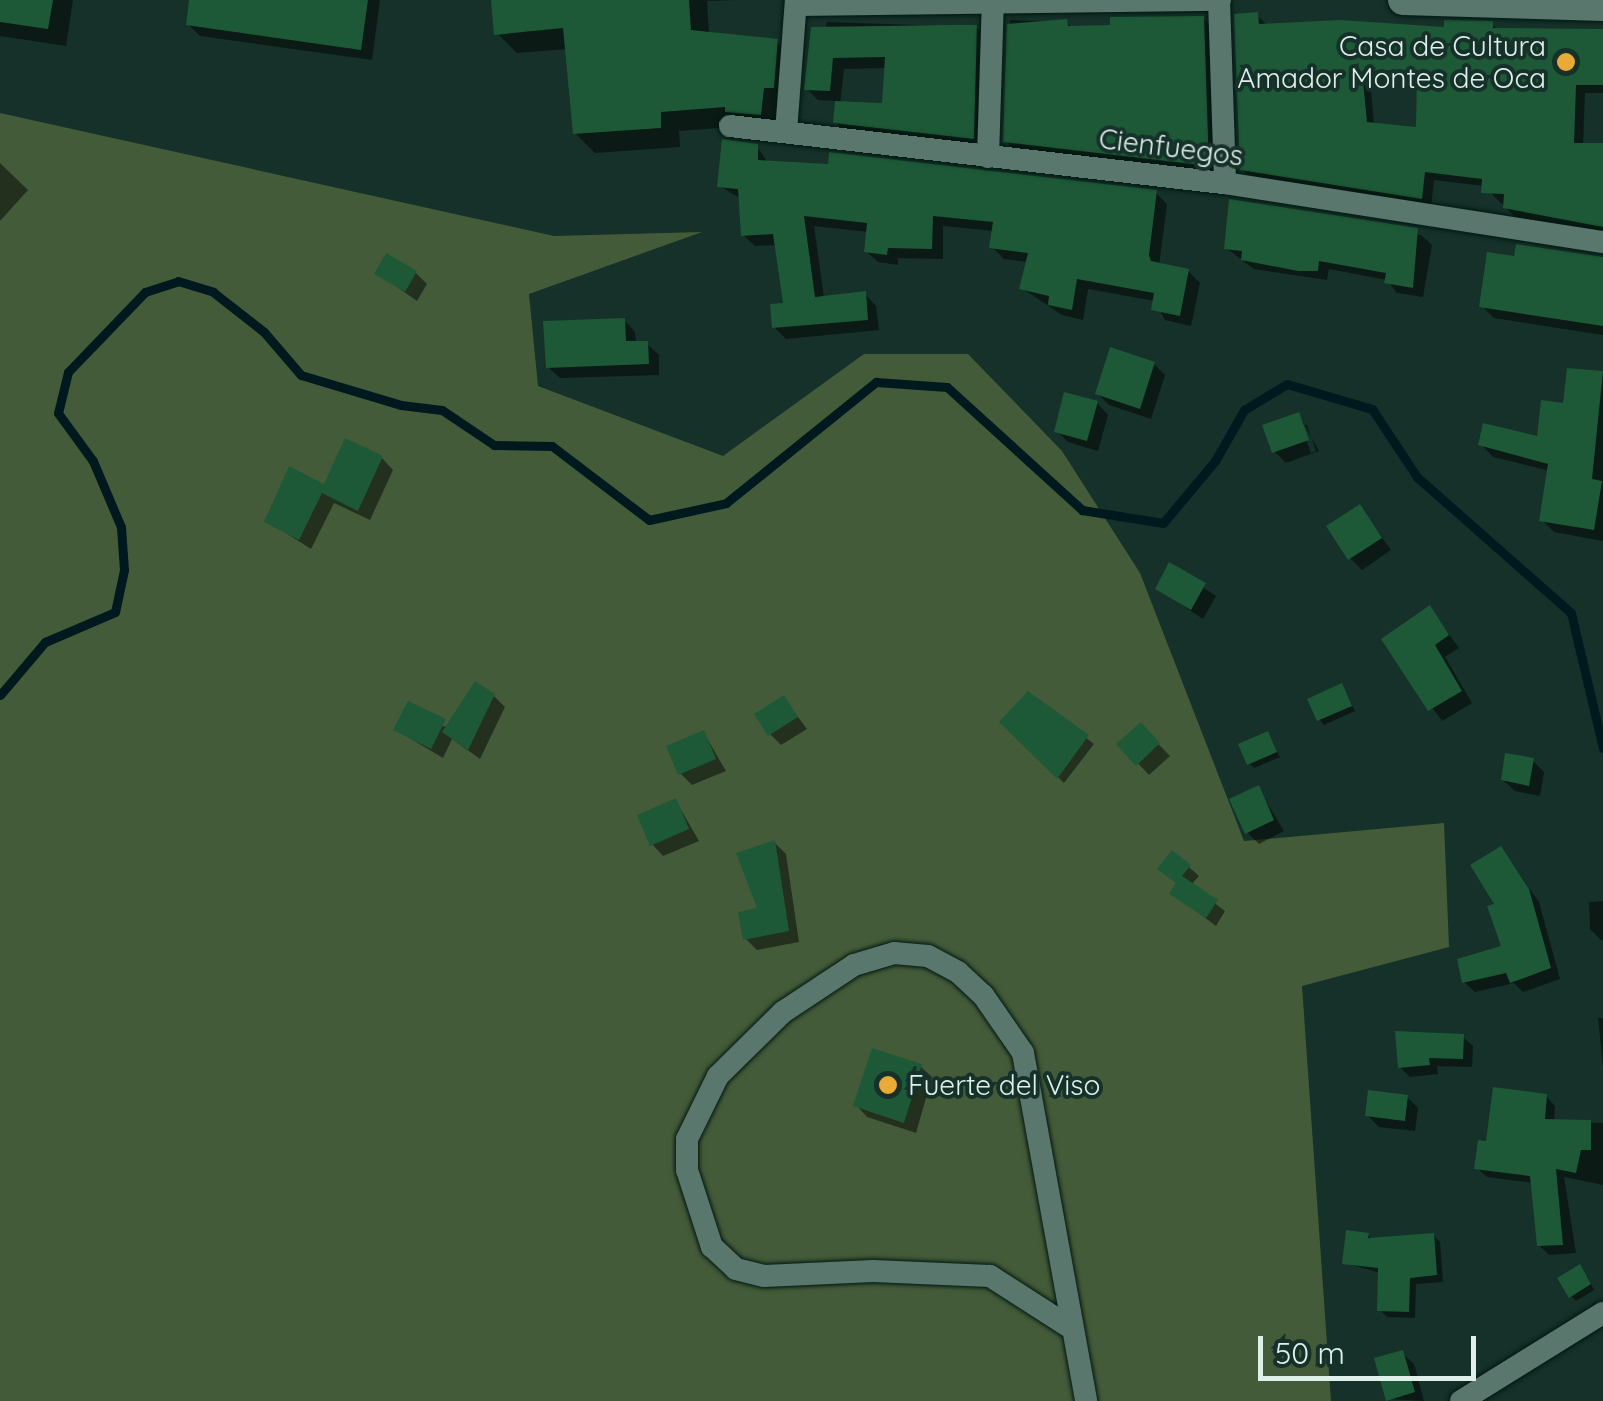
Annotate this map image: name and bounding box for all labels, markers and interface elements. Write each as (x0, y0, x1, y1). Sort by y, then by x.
place label: Casa de Cultura Amador Montes de Oca (1237, 29, 1546, 95)
marker: Casa de Cultura Amador Montes de Oca (1555, 51, 1577, 73)
street label: Cienfuegos (1097, 121, 1245, 173)
place label: Fuerte del Viso (908, 1068, 1100, 1102)
marker: Fuerte del Viso (877, 1074, 899, 1096)
scale bar (1263, 1316, 1480, 1378)
text: 50 m (1275, 1334, 1345, 1372)

